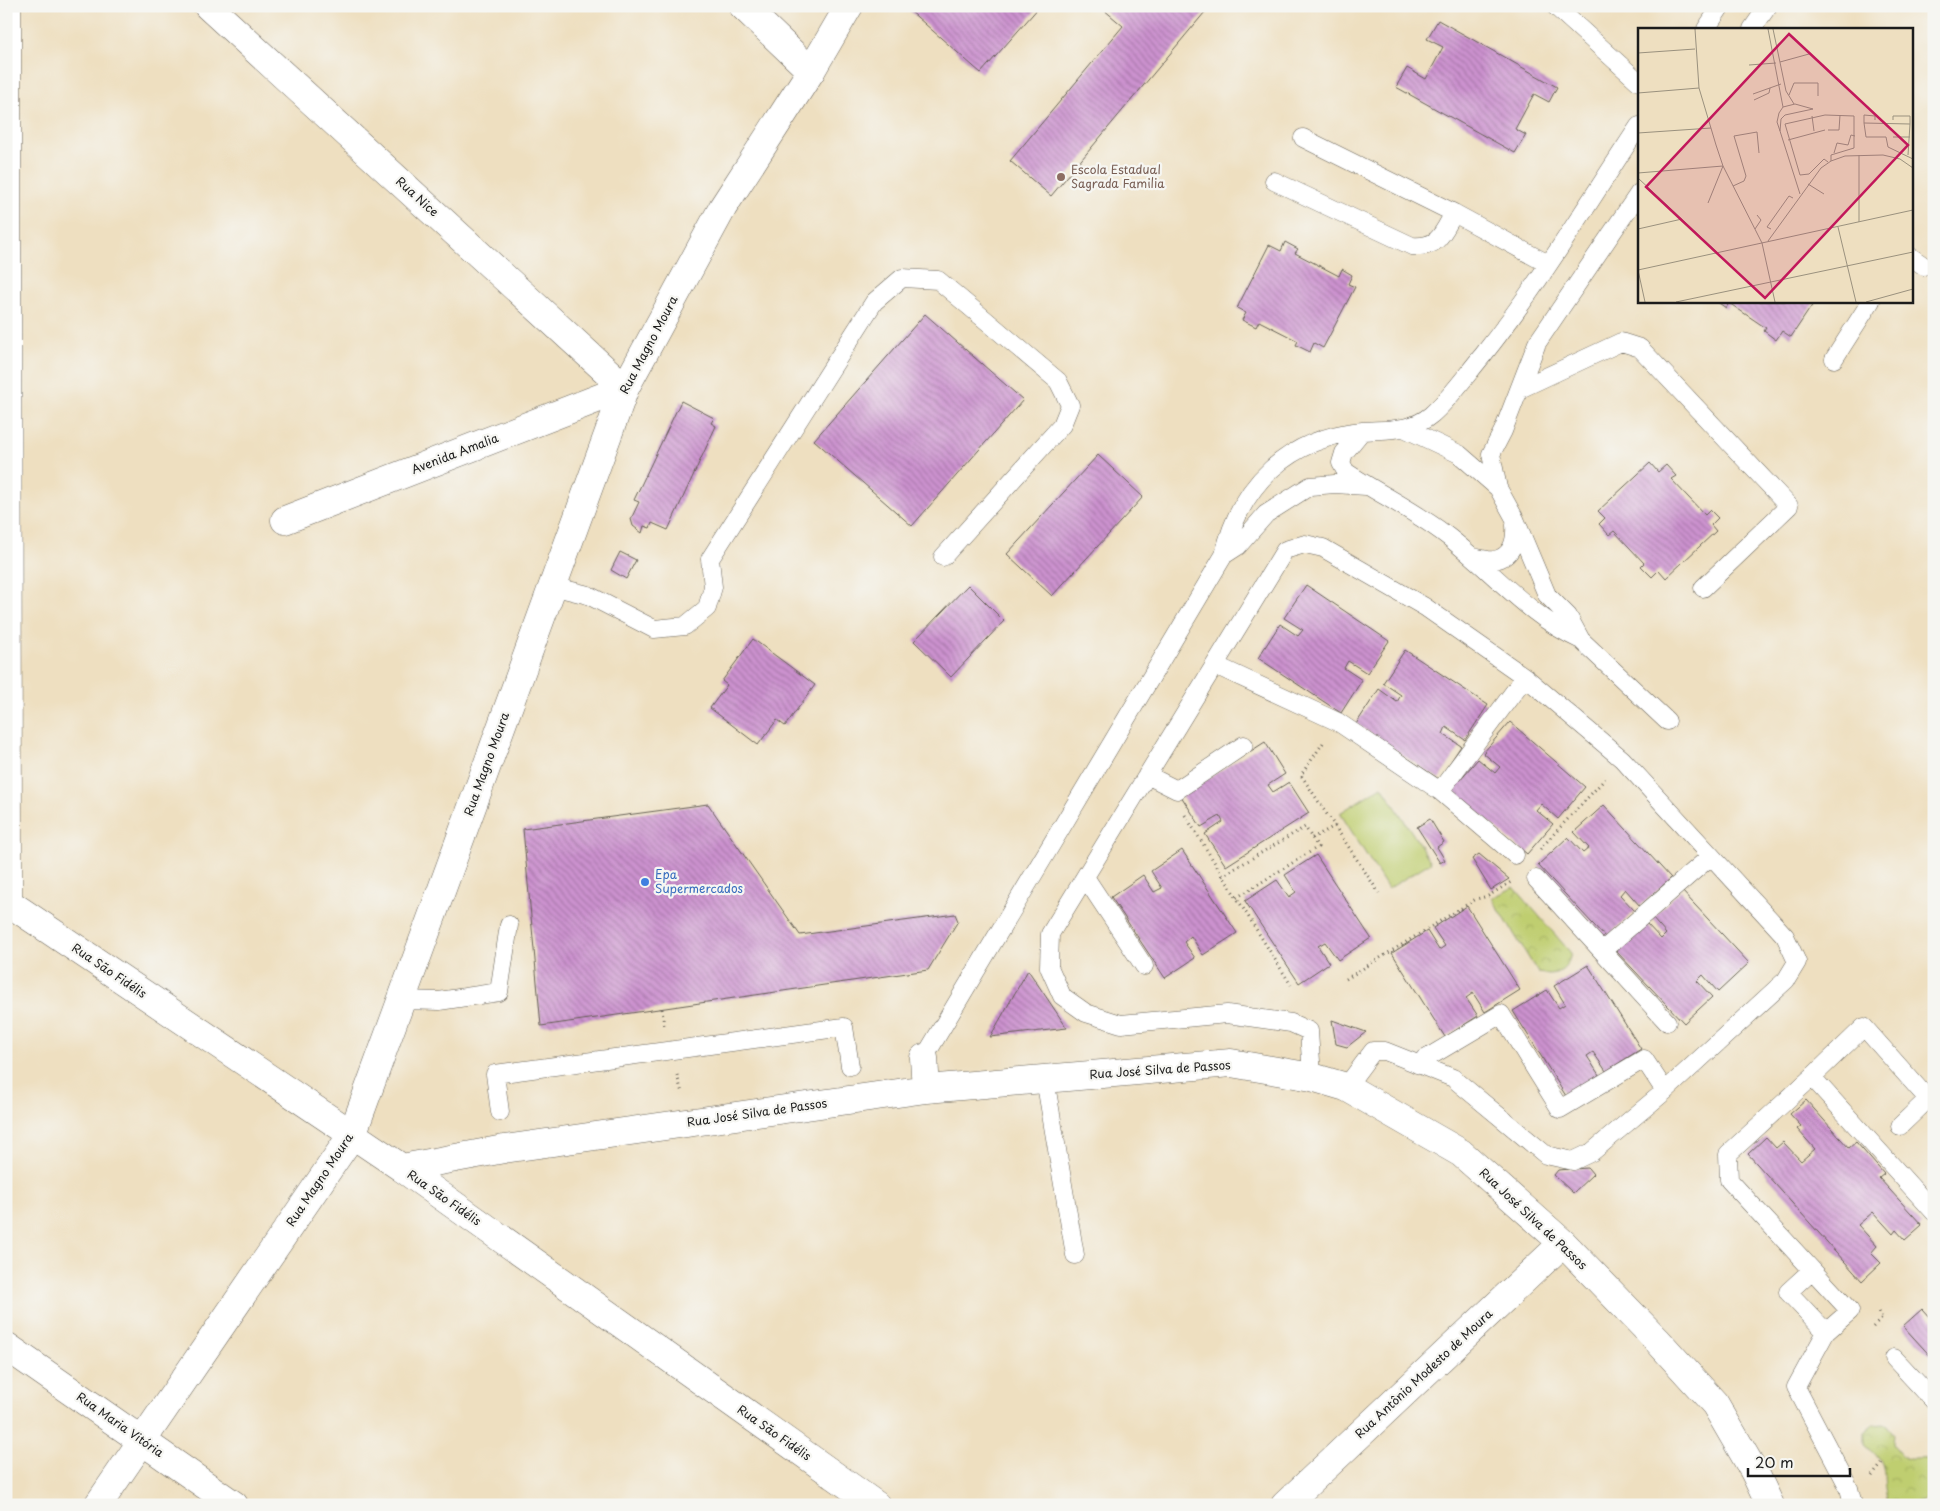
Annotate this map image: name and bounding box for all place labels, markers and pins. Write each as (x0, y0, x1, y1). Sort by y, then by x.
place label: Escola Estadual Sagrada Familia (1071, 160, 1165, 192)
marker: Escola Estadual Sagrada Familia (1055, 171, 1067, 183)
place label: Epa Supermercados (655, 865, 744, 897)
marker: Epa Supermercados (639, 876, 651, 888)

